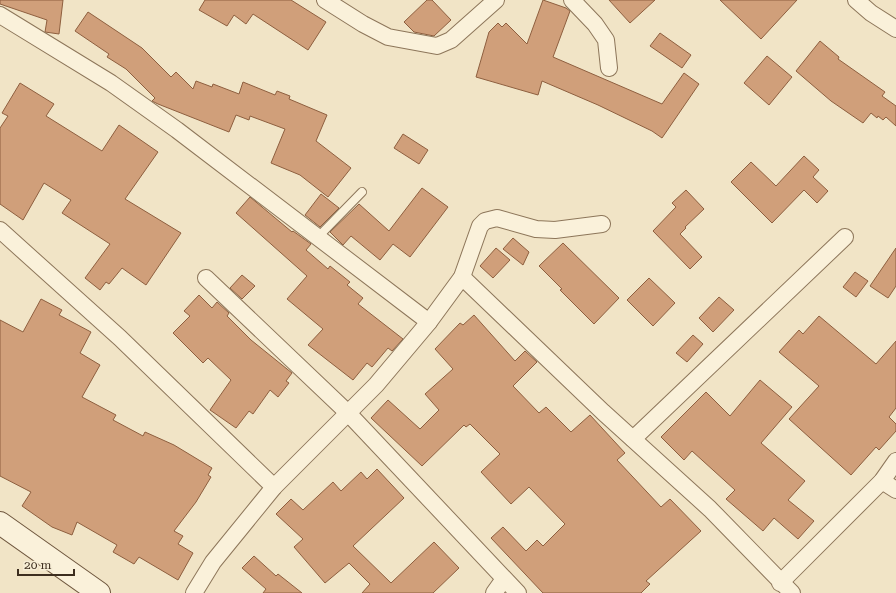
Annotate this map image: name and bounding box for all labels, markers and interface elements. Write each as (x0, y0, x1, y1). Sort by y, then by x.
scale bar (18, 551, 74, 577)
text: 20 m (24, 558, 51, 572)

